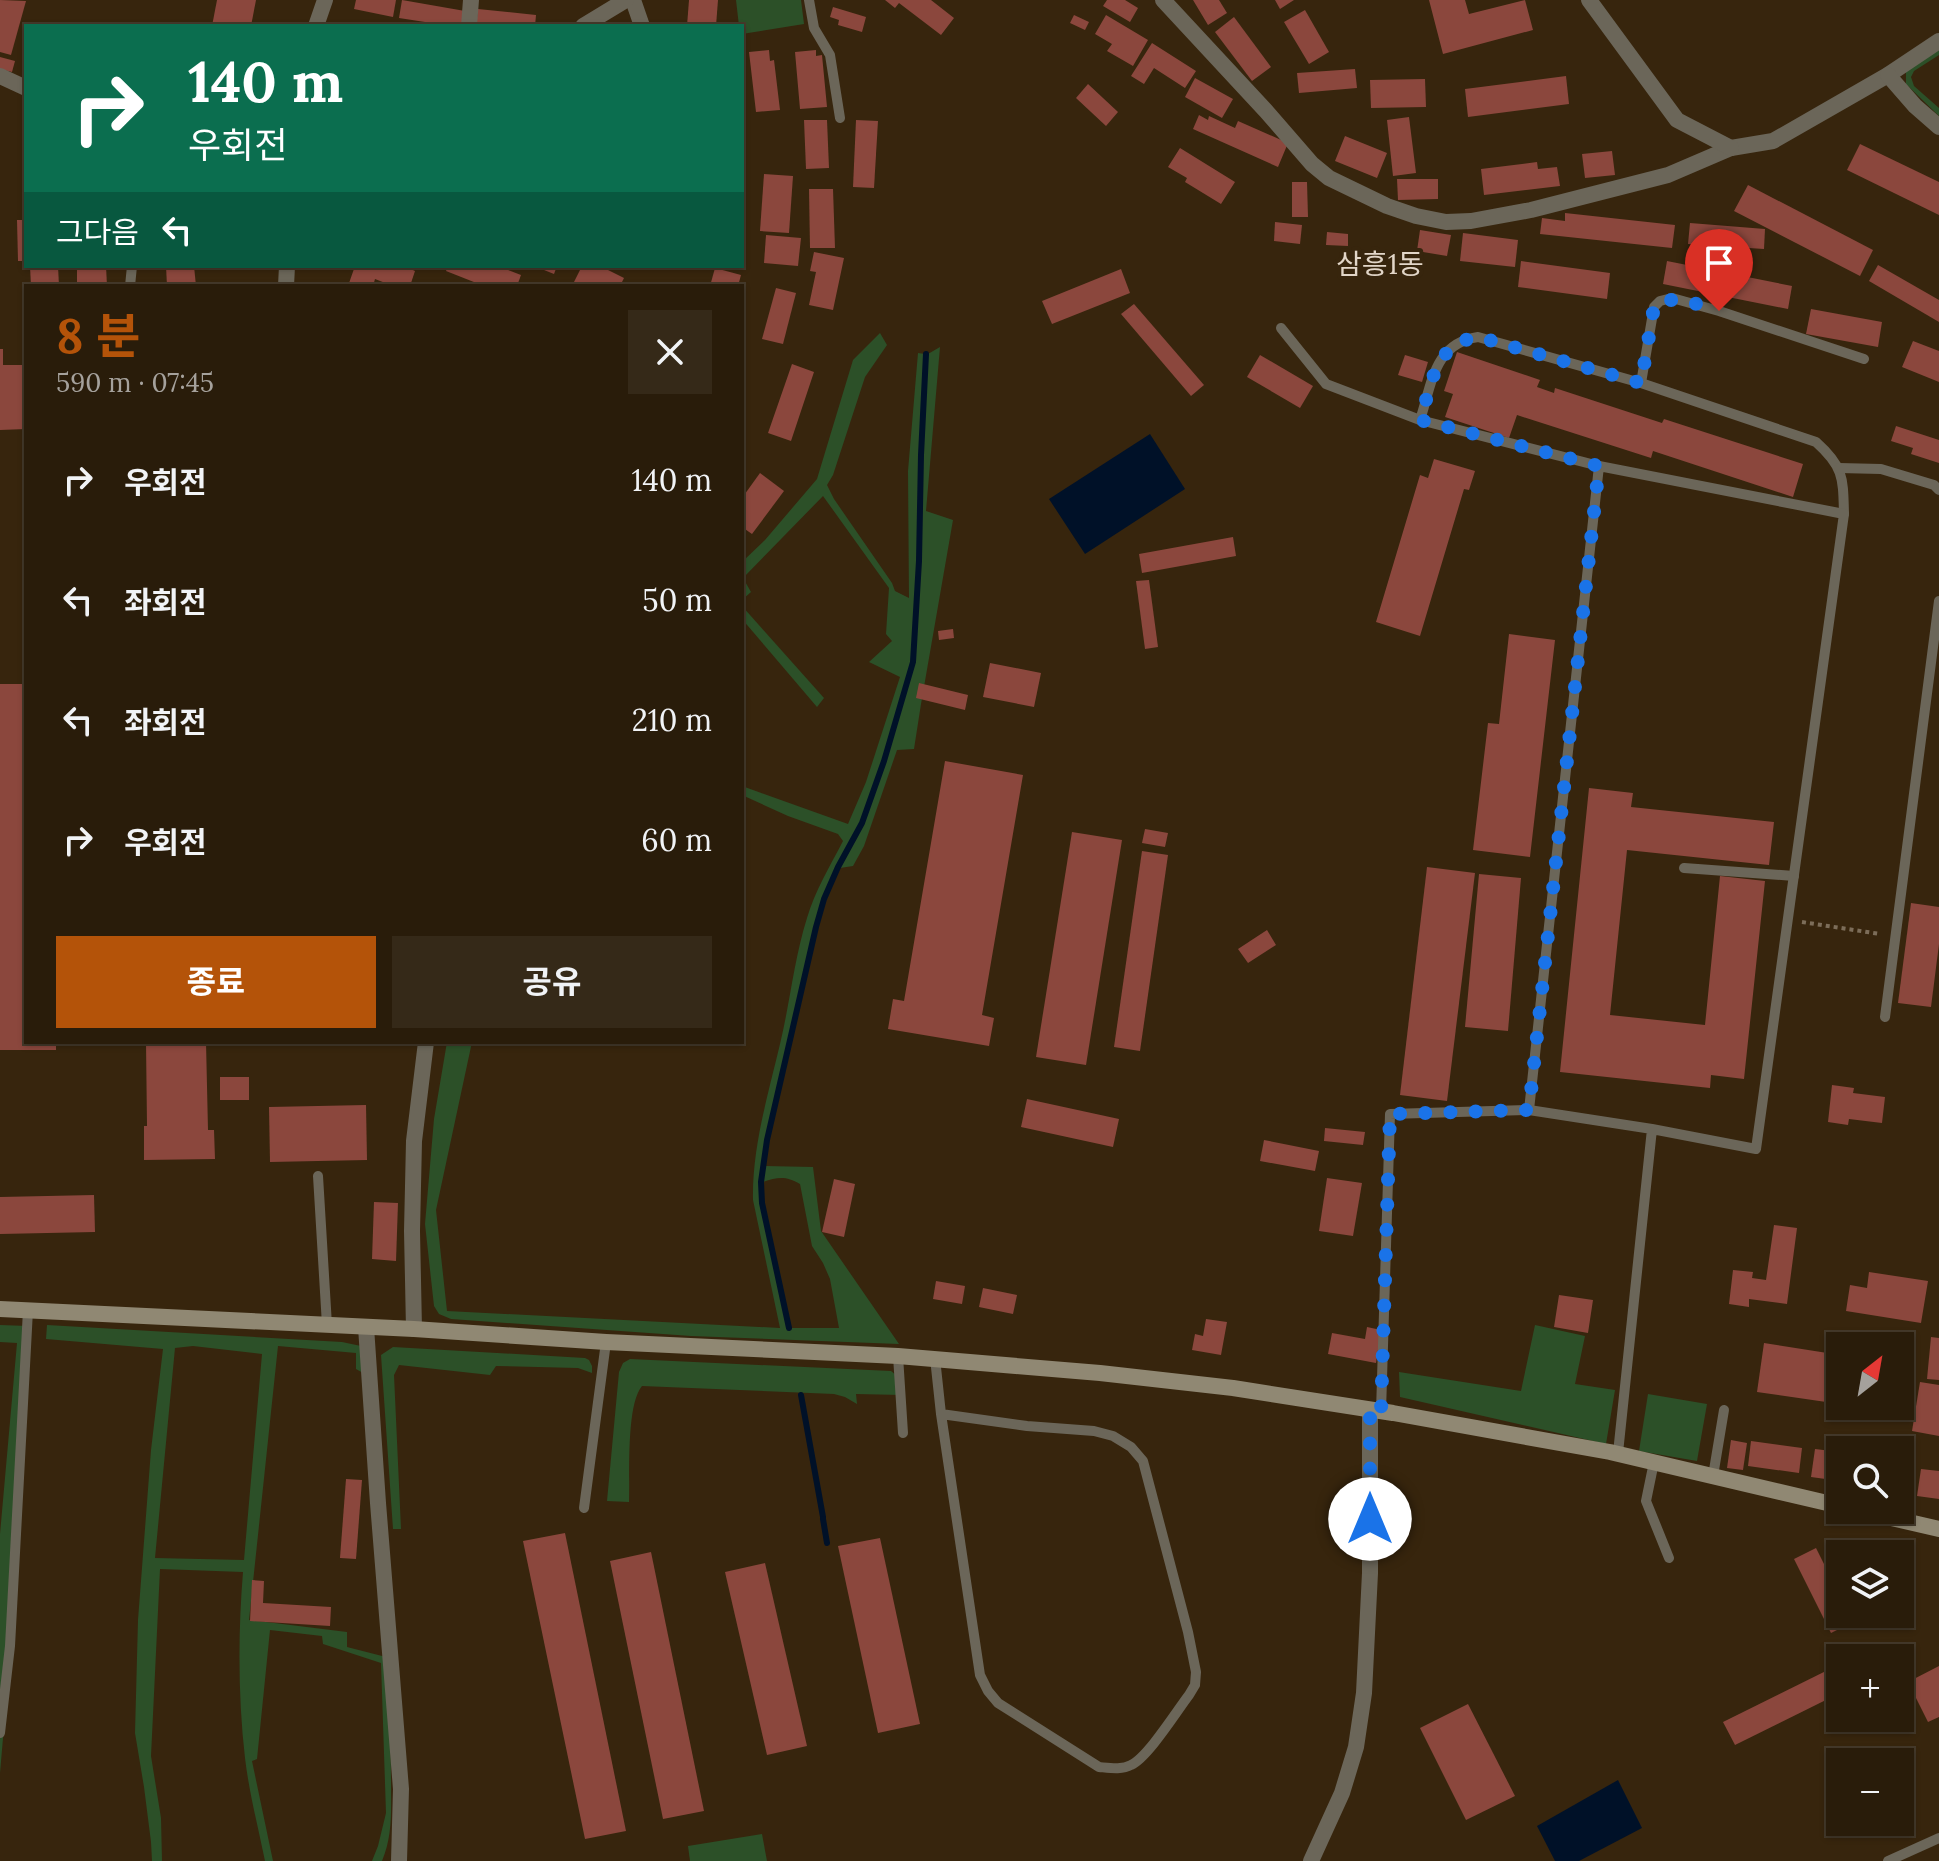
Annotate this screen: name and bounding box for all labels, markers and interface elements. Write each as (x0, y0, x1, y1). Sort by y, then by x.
text: 140 m (188, 46, 343, 117)
icon: right (56, 56, 160, 160)
text: 우회전 (188, 122, 287, 168)
icon: left (155, 208, 199, 252)
text: 그다음 (56, 213, 139, 251)
pin (1685, 229, 1753, 311)
icon: arrive (1697, 241, 1741, 285)
district label: 삼흥1동 (1336, 246, 1424, 282)
text: 8 분 (56, 305, 140, 366)
button: close (628, 310, 712, 394)
text: 590 m · 07:45 (56, 366, 214, 399)
icon: right (56, 458, 100, 502)
text: 140 m (631, 461, 712, 499)
text: 우회전 (124, 463, 207, 501)
icon: left (56, 578, 100, 622)
text: 50 m (642, 581, 712, 619)
text: 좌회전 (124, 583, 207, 621)
icon: left (56, 698, 100, 742)
text: 210 m (632, 701, 712, 739)
text: 좌회전 (124, 703, 207, 741)
icon: right (56, 818, 100, 862)
text: 60 m (641, 821, 712, 859)
text: 우회전 (124, 823, 207, 861)
button: 종료 (56, 936, 376, 1028)
button: 공유 (392, 936, 712, 1028)
north arrow (1826, 1332, 1914, 1420)
map controls (1826, 1332, 1914, 1836)
button: search (1826, 1436, 1914, 1524)
position arrow (1328, 1477, 1412, 1561)
button: layers (1826, 1540, 1914, 1628)
button: + (1826, 1644, 1914, 1732)
button: − (1826, 1748, 1914, 1836)

